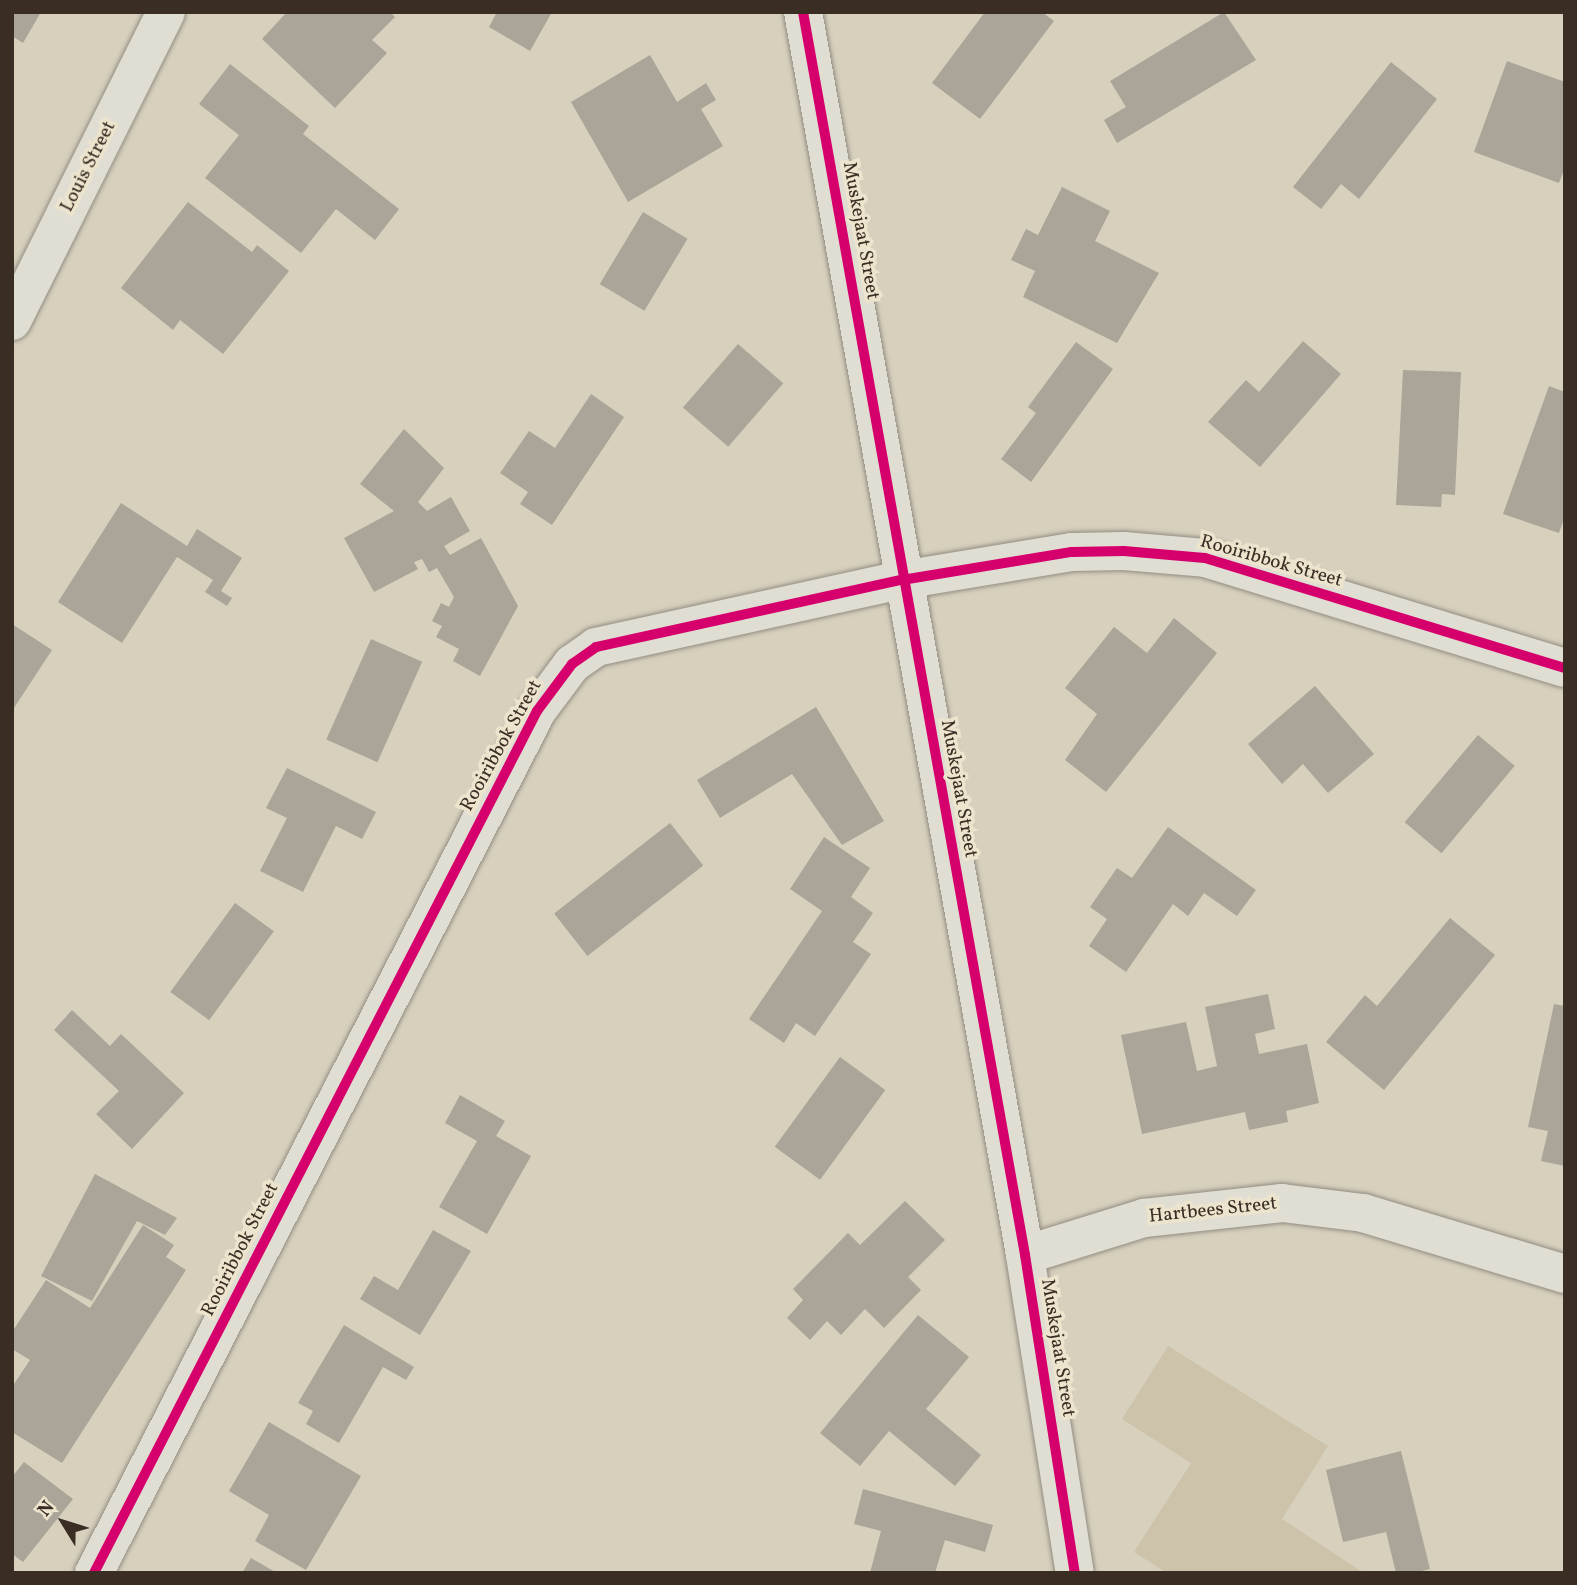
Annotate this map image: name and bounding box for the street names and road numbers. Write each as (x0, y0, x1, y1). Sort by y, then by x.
street label: Louis Street (56, 118, 122, 216)
street label: Muskejaat Street (837, 160, 883, 302)
street label: Rooiribbok Street (1197, 531, 1345, 593)
street label: Rooiribbok Street (456, 676, 548, 816)
street label: Muskejaat Street (935, 718, 981, 860)
street label: Rooiribbok Street (198, 1179, 284, 1321)
street label: Hartbees Street (1148, 1193, 1278, 1229)
street label: Muskejaat Street (1035, 1277, 1079, 1419)

